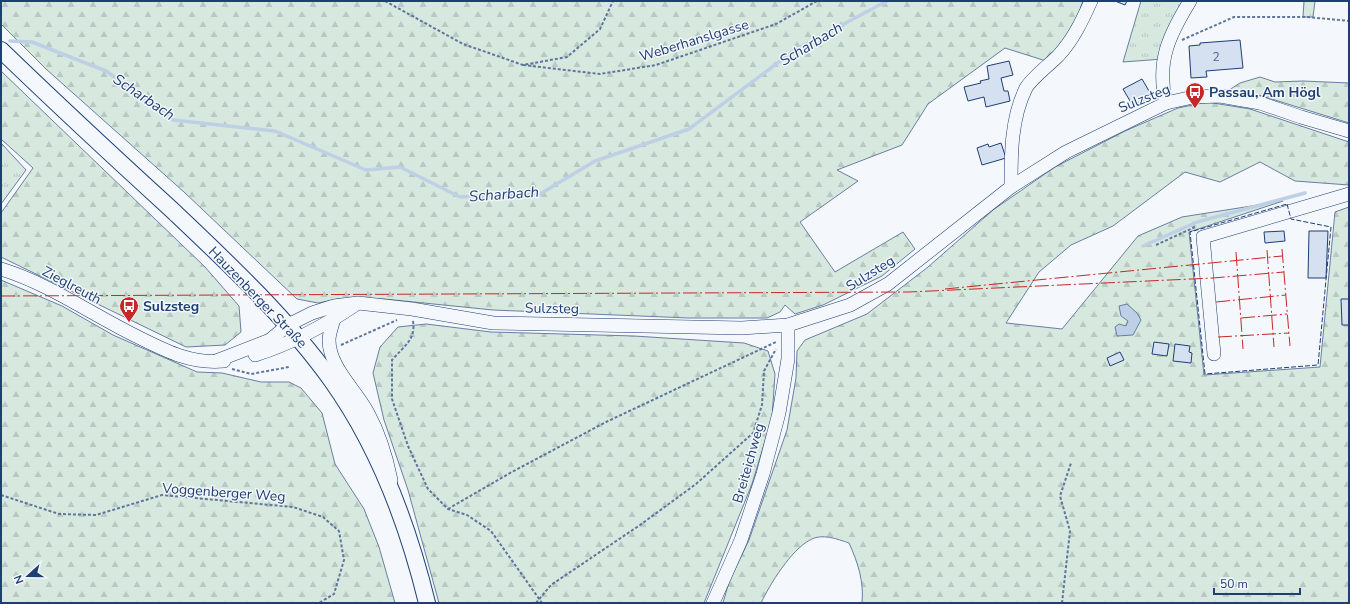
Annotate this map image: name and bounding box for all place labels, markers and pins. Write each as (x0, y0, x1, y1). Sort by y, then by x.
bus stop icon: Passau, Am Högl (1184, 81, 1206, 109)
place label: Passau, Am Högl (1209, 83, 1321, 102)
bus stop icon: Sulzsteg (118, 295, 140, 323)
place label: Sulzsteg (143, 297, 199, 316)

